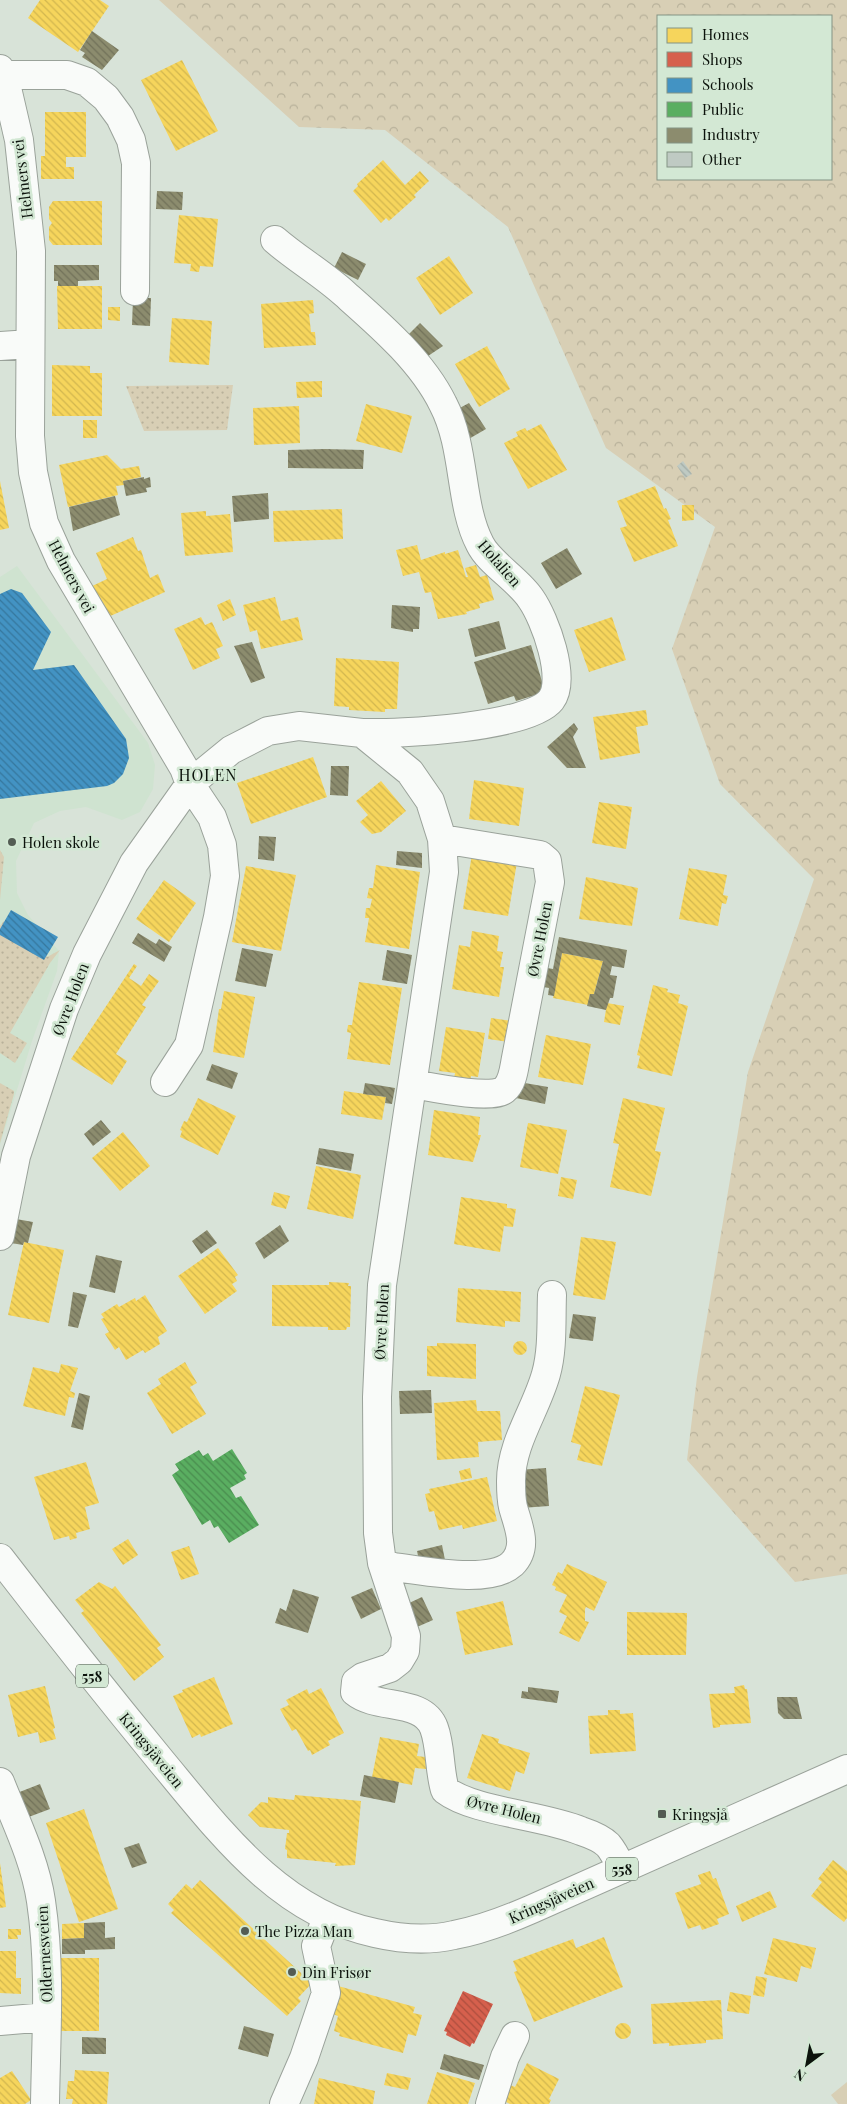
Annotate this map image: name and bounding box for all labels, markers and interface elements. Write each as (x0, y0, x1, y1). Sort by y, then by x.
legend (657, 15, 832, 180)
text: Homes (702, 24, 749, 44)
text: Shops (702, 49, 743, 69)
text: Schools (702, 74, 754, 94)
text: Public (702, 99, 744, 119)
text: Industry (702, 124, 760, 144)
street label: Helmers vei (7, 138, 37, 220)
text: Other (702, 149, 742, 169)
street label: Holalien (474, 535, 526, 591)
street label: Helmers vei (44, 536, 100, 616)
district label: HOLEN (178, 764, 238, 785)
place label: Holen skole (22, 832, 100, 852)
marker: Holen skole (6, 836, 18, 848)
street label: Øvre Holen (522, 900, 556, 978)
street label: Øvre Holen (47, 960, 93, 1038)
street label: Øvre Holen (369, 1283, 393, 1360)
road number: 558 (76, 1664, 108, 1688)
street label: Kringsjåveien (115, 1708, 189, 1792)
street label: Øvre Holen (465, 1790, 543, 1828)
place label: Kringsjå (672, 1804, 728, 1824)
marker: Kringsjå (656, 1808, 668, 1820)
road number: 558 (606, 1858, 638, 1880)
street label: Kringsjåveien (505, 1872, 597, 1928)
street label: Oldernesveien (31, 1905, 57, 2003)
place label: The Pizza Man (255, 1921, 352, 1941)
marker: The Pizza Man (239, 1925, 251, 1937)
place label: Din Frisør (302, 1962, 371, 1982)
marker: Din Frisør (286, 1966, 298, 1978)
north arrow (782, 2039, 832, 2089)
text: N (791, 2065, 809, 2086)

